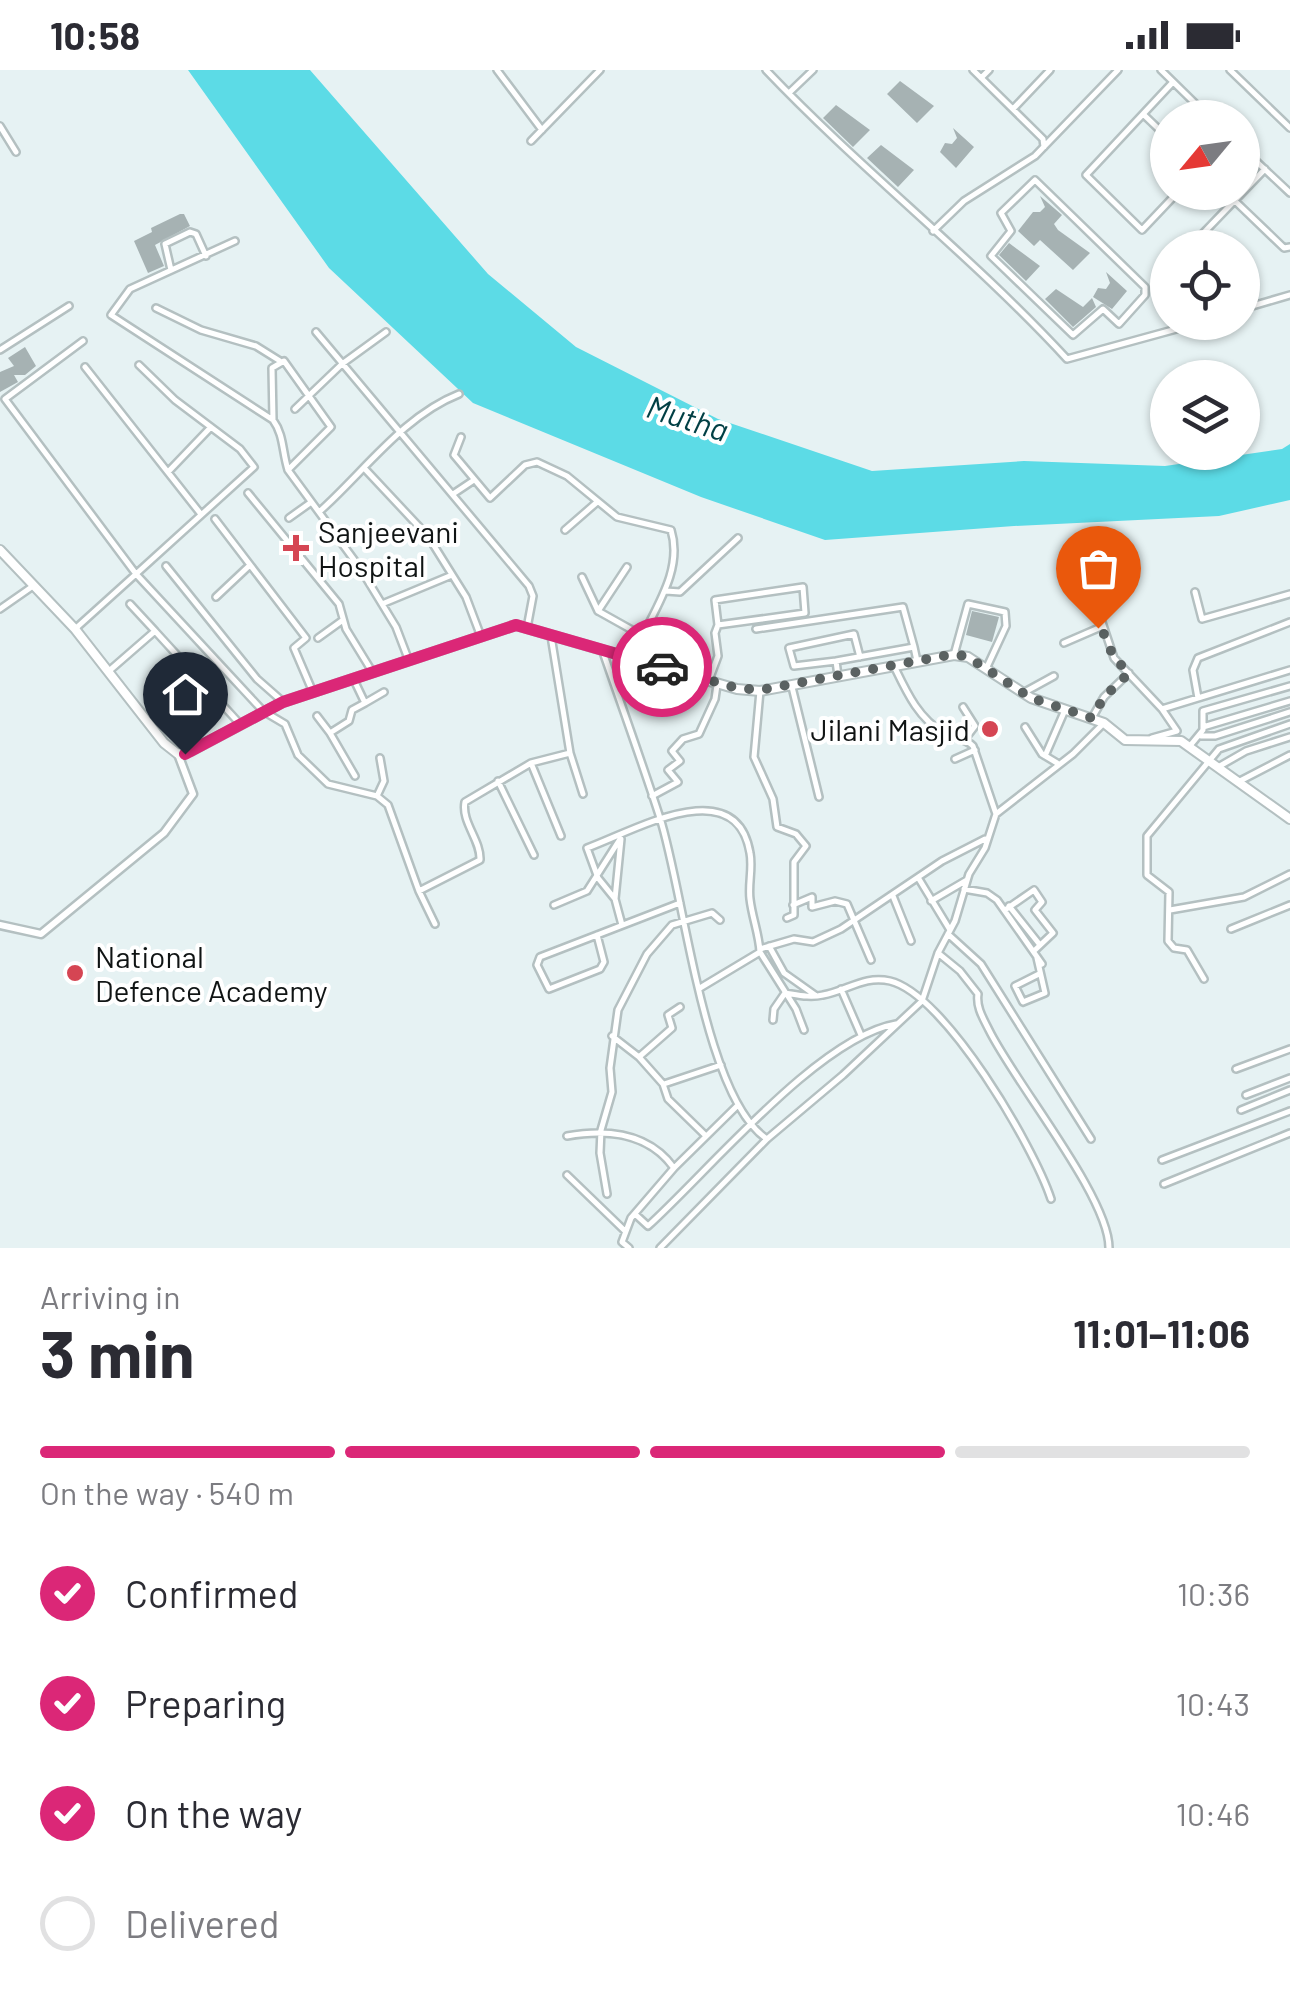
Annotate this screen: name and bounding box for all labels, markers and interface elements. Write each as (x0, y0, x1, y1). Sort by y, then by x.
text: 10:58 (50, 12, 140, 58)
north arrow (1150, 100, 1260, 210)
map controls (1150, 100, 1260, 470)
button: locate (1150, 230, 1260, 340)
button: layers (1150, 360, 1260, 470)
water label: Mutha (642, 386, 734, 448)
place label: Sanjeevani Hospital (318, 513, 459, 583)
pin (1056, 526, 1141, 629)
marker: Sanjeevani Hospital (283, 535, 309, 561)
icon: bag (1071, 541, 1126, 596)
courier (612, 617, 712, 717)
icon: car (635, 640, 690, 695)
pin (143, 652, 228, 755)
icon: home (158, 667, 213, 722)
place label: Jilani Masjid (810, 711, 970, 747)
marker: Jilani Masjid (979, 718, 1001, 740)
place label: National Defence Academy (95, 938, 328, 1008)
marker: National Defence Academy (64, 962, 86, 984)
text: Arriving in (40, 1277, 180, 1315)
text: 11:01–11:06 (1073, 1310, 1250, 1356)
text: 3 min (40, 1313, 195, 1391)
text: On the way · 540 m (40, 1473, 294, 1511)
icon: check (40, 1566, 95, 1621)
text: Confirmed (125, 1570, 298, 1616)
text: 10:36 (1177, 1574, 1250, 1612)
icon: check (40, 1676, 95, 1731)
text: Preparing (125, 1680, 286, 1726)
text: 10:43 (1176, 1684, 1250, 1722)
icon: check (40, 1786, 95, 1841)
text: On the way (125, 1790, 302, 1836)
text: 10:46 (1176, 1794, 1250, 1832)
text: Delivered (125, 1900, 279, 1946)

